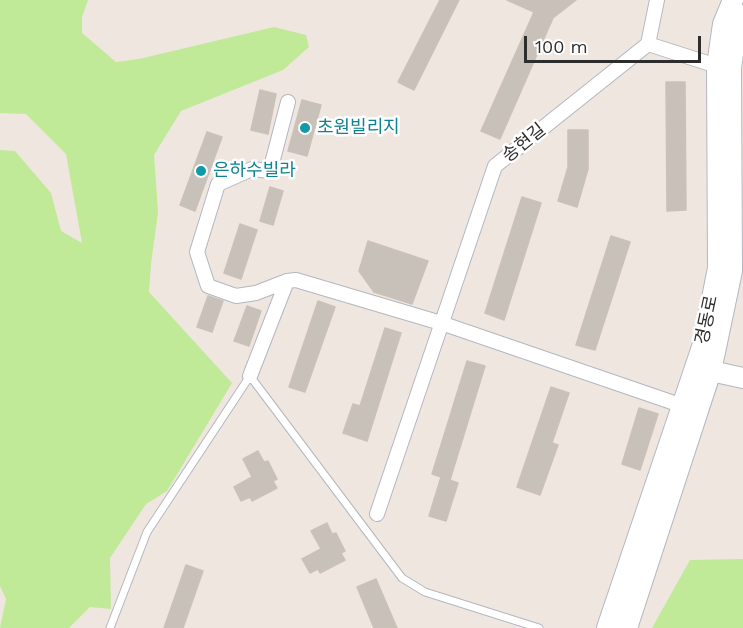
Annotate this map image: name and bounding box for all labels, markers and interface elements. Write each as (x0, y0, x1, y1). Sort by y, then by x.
scale bar (527, 24, 704, 62)
text: 100 m (535, 36, 588, 57)
place label: 초원빌리지 (317, 117, 400, 139)
street label: 송현길 (498, 119, 550, 167)
marker: 초원빌리지 (298, 121, 312, 135)
place label: 은하수빌라 (213, 160, 296, 182)
marker: 은하수빌라 (194, 164, 208, 178)
street label: 경동로 (691, 293, 723, 347)

